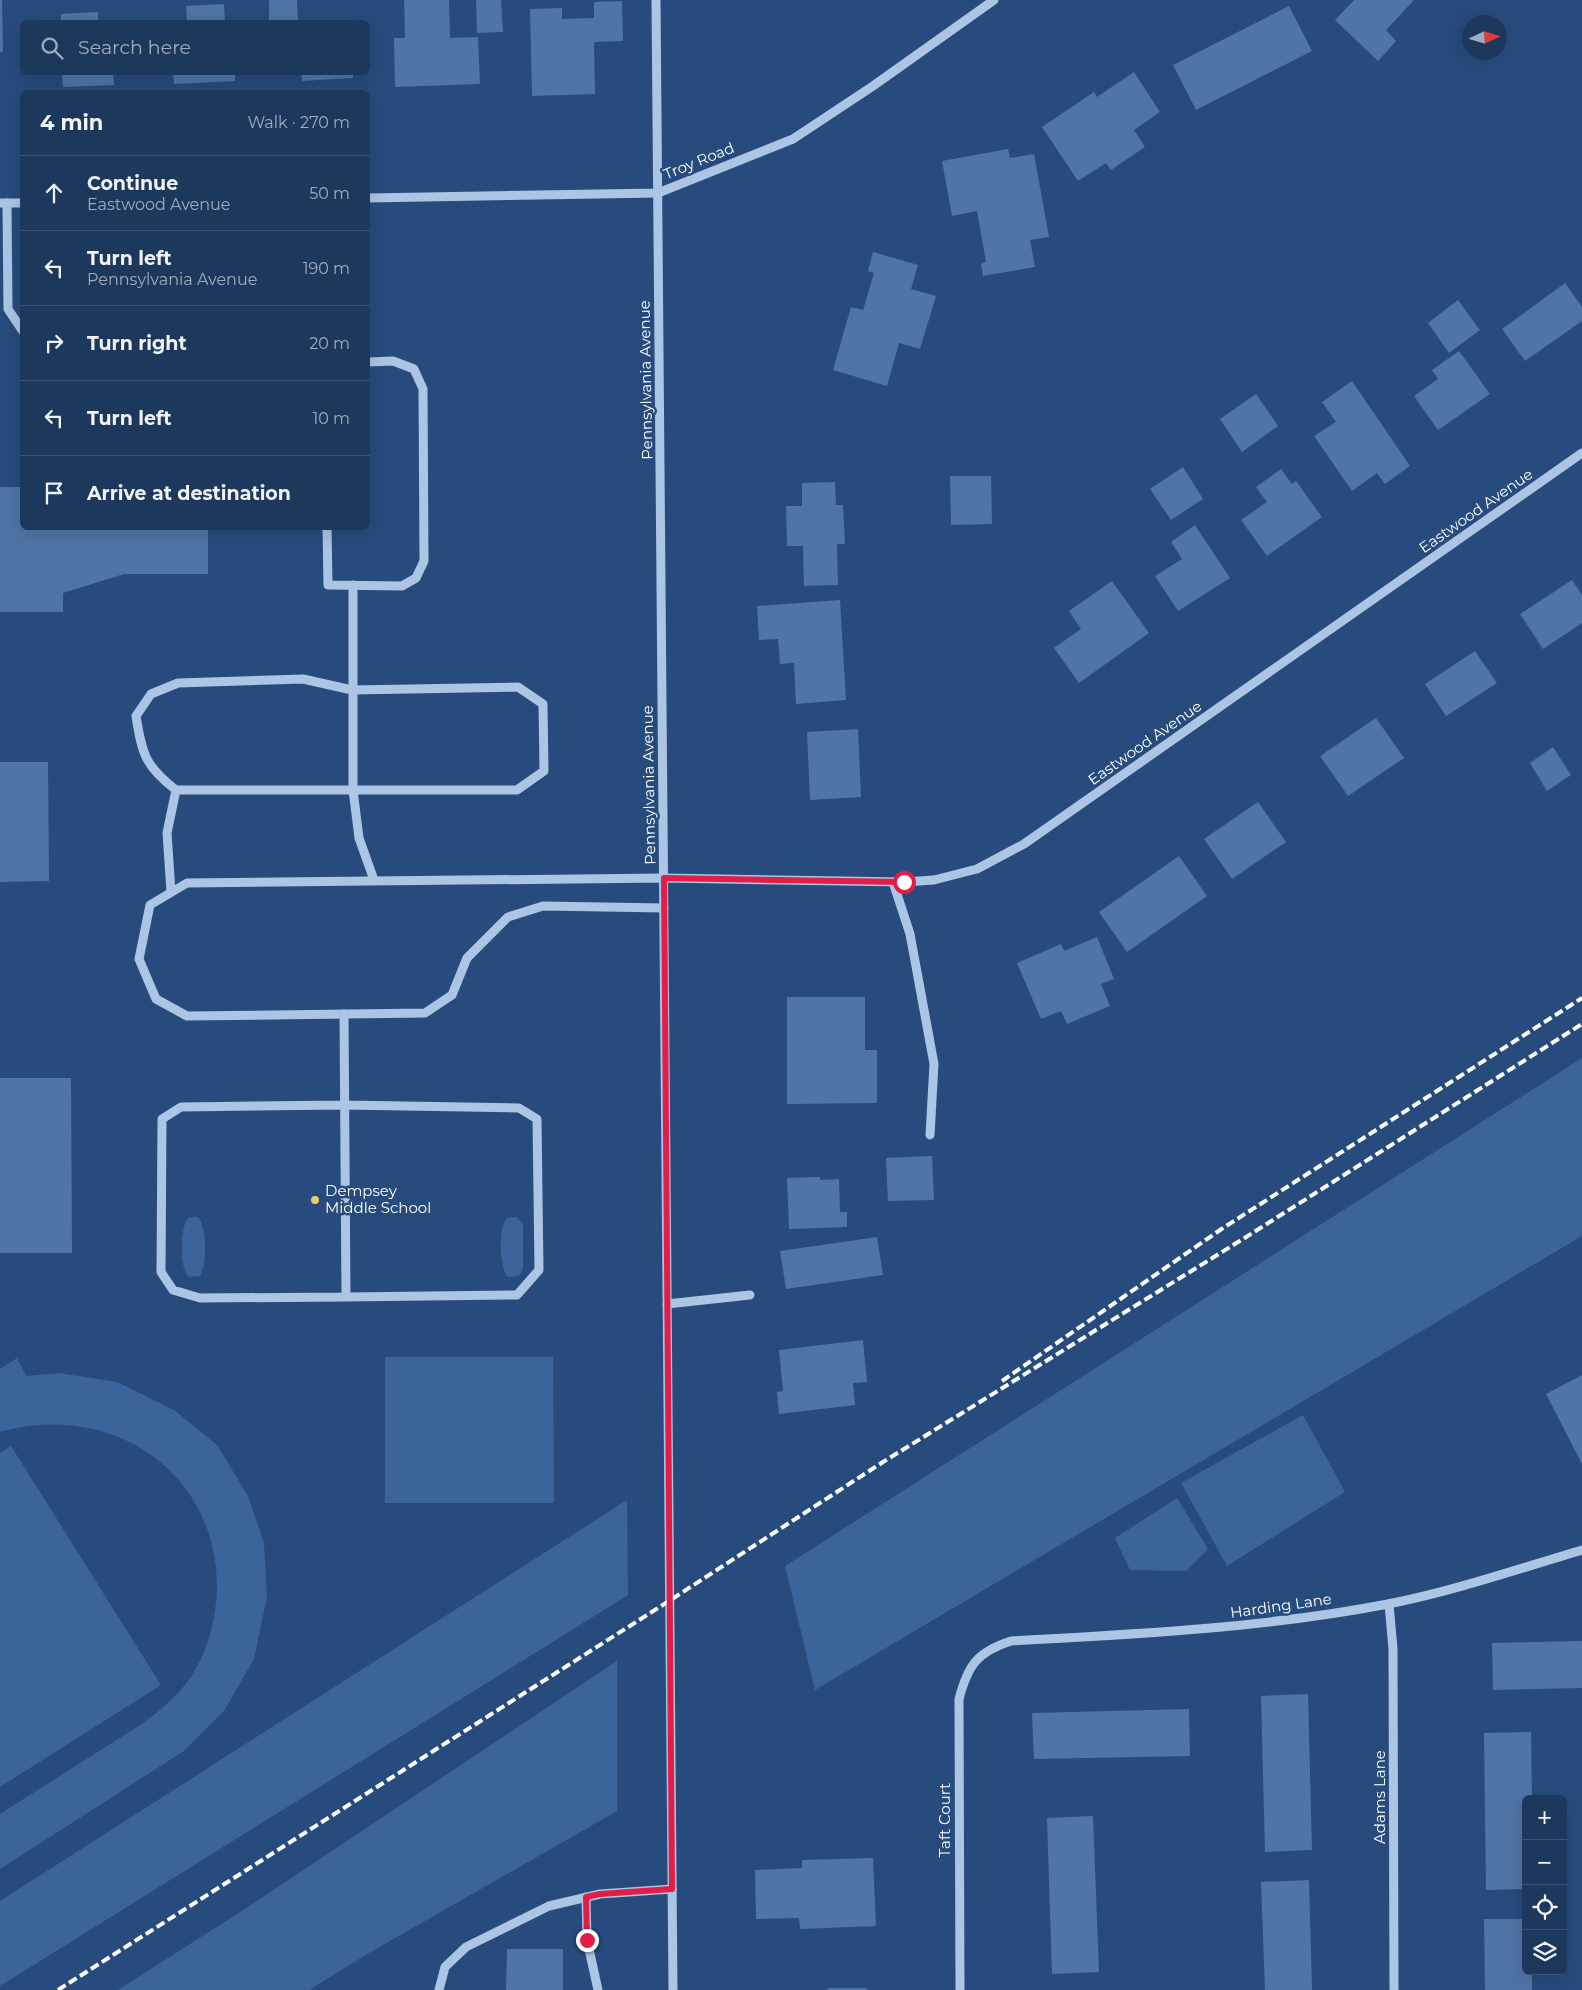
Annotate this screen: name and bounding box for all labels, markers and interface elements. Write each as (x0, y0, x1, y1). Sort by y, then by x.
north arrow (1462, 15, 1507, 60)
search box (20, 20, 370, 75)
icon: search (38, 34, 66, 62)
text: Search here (78, 36, 191, 59)
text: 4 min (40, 110, 103, 135)
text: Walk · 270 m (247, 113, 350, 132)
street label: Troy Road (661, 138, 737, 183)
text: Continue (87, 172, 178, 195)
icon: ahead (40, 179, 68, 207)
text: 50 m (309, 184, 350, 203)
text: Eastwood Avenue (87, 195, 230, 214)
text: Turn left (87, 247, 172, 270)
icon: left (40, 254, 68, 282)
text: 190 m (303, 259, 350, 278)
text: Pennsylvania Avenue (87, 270, 257, 289)
street label: Pennsylvania Avenue (635, 300, 656, 460)
icon: right (40, 329, 68, 357)
text: Turn right (87, 332, 187, 355)
text: 20 m (309, 334, 350, 353)
icon: left (40, 404, 68, 432)
text: Turn left (87, 407, 172, 430)
text: 10 m (312, 409, 350, 428)
street label: Eastwood Avenue (1415, 464, 1536, 557)
icon: arrive (40, 479, 68, 507)
text: Arrive at destination (87, 482, 291, 505)
street label: Eastwood Avenue (1084, 696, 1205, 789)
street label: Pennsylvania Avenue (638, 705, 659, 865)
route start (893, 871, 916, 894)
place label: Dempsey Middle School (325, 1181, 431, 1217)
marker: Dempsey Middle School (309, 1194, 321, 1206)
street label: Harding Lane (1229, 1589, 1333, 1622)
street label: Adams Lane (1370, 1750, 1389, 1844)
street label: Taft Court (935, 1783, 954, 1857)
map controls (1522, 1795, 1567, 1975)
button: + (1522, 1795, 1567, 1840)
button: − (1522, 1840, 1567, 1885)
button: locate (1522, 1885, 1567, 1930)
route end (576, 1929, 599, 1952)
button: layers (1522, 1930, 1567, 1975)

